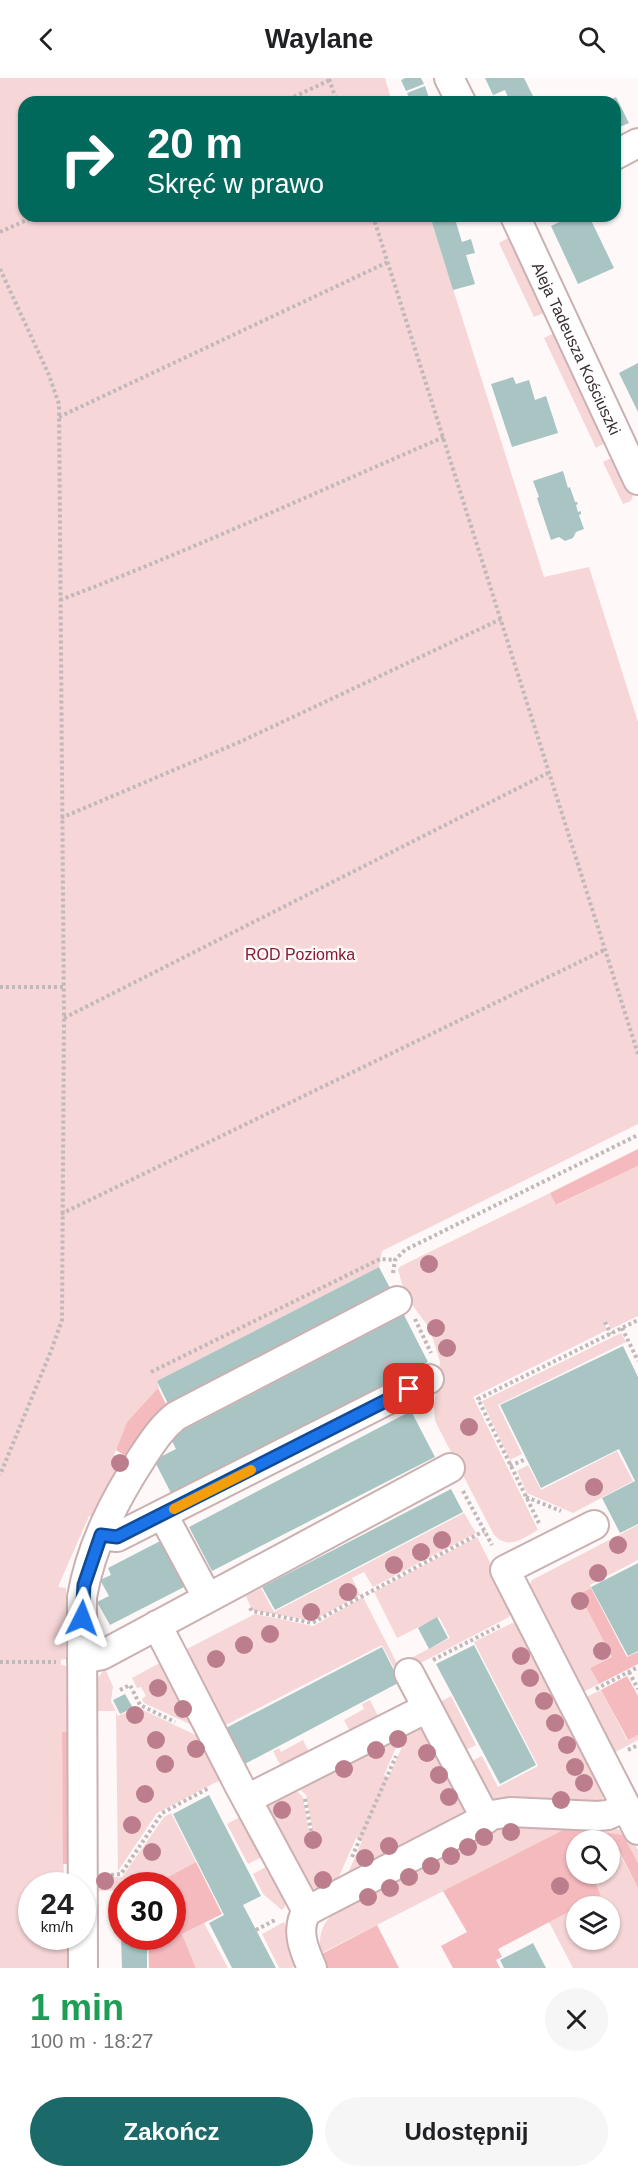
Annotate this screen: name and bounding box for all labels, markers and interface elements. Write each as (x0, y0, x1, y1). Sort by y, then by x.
icon: back (30, 23, 63, 56)
icon: search (575, 23, 608, 56)
text: Waylane (265, 24, 373, 54)
icon: right (48, 120, 126, 198)
text: 20 m (147, 120, 243, 167)
text: Skręć w prawo (147, 169, 324, 199)
street label: Aleja Tadeusza Kościuszki (529, 260, 624, 438)
park label: ROD Poziomka (245, 946, 355, 963)
pin (383, 1363, 434, 1414)
icon: arrive (392, 1372, 425, 1405)
position arrow (50, 1586, 114, 1650)
map controls (566, 1830, 620, 1950)
button: search (566, 1830, 620, 1884)
speed limit sign: 30 (108, 1872, 186, 1950)
text: 24 (40, 1887, 74, 1920)
button: layers (566, 1896, 620, 1950)
text: km/h (41, 1918, 73, 1935)
text: 1 min (30, 1987, 124, 2028)
button: close (545, 1988, 608, 2051)
text: 100 m · 18:27 (30, 2030, 153, 2052)
button: Zakończ (30, 2097, 313, 2166)
button: Udostępnij (325, 2097, 608, 2166)

